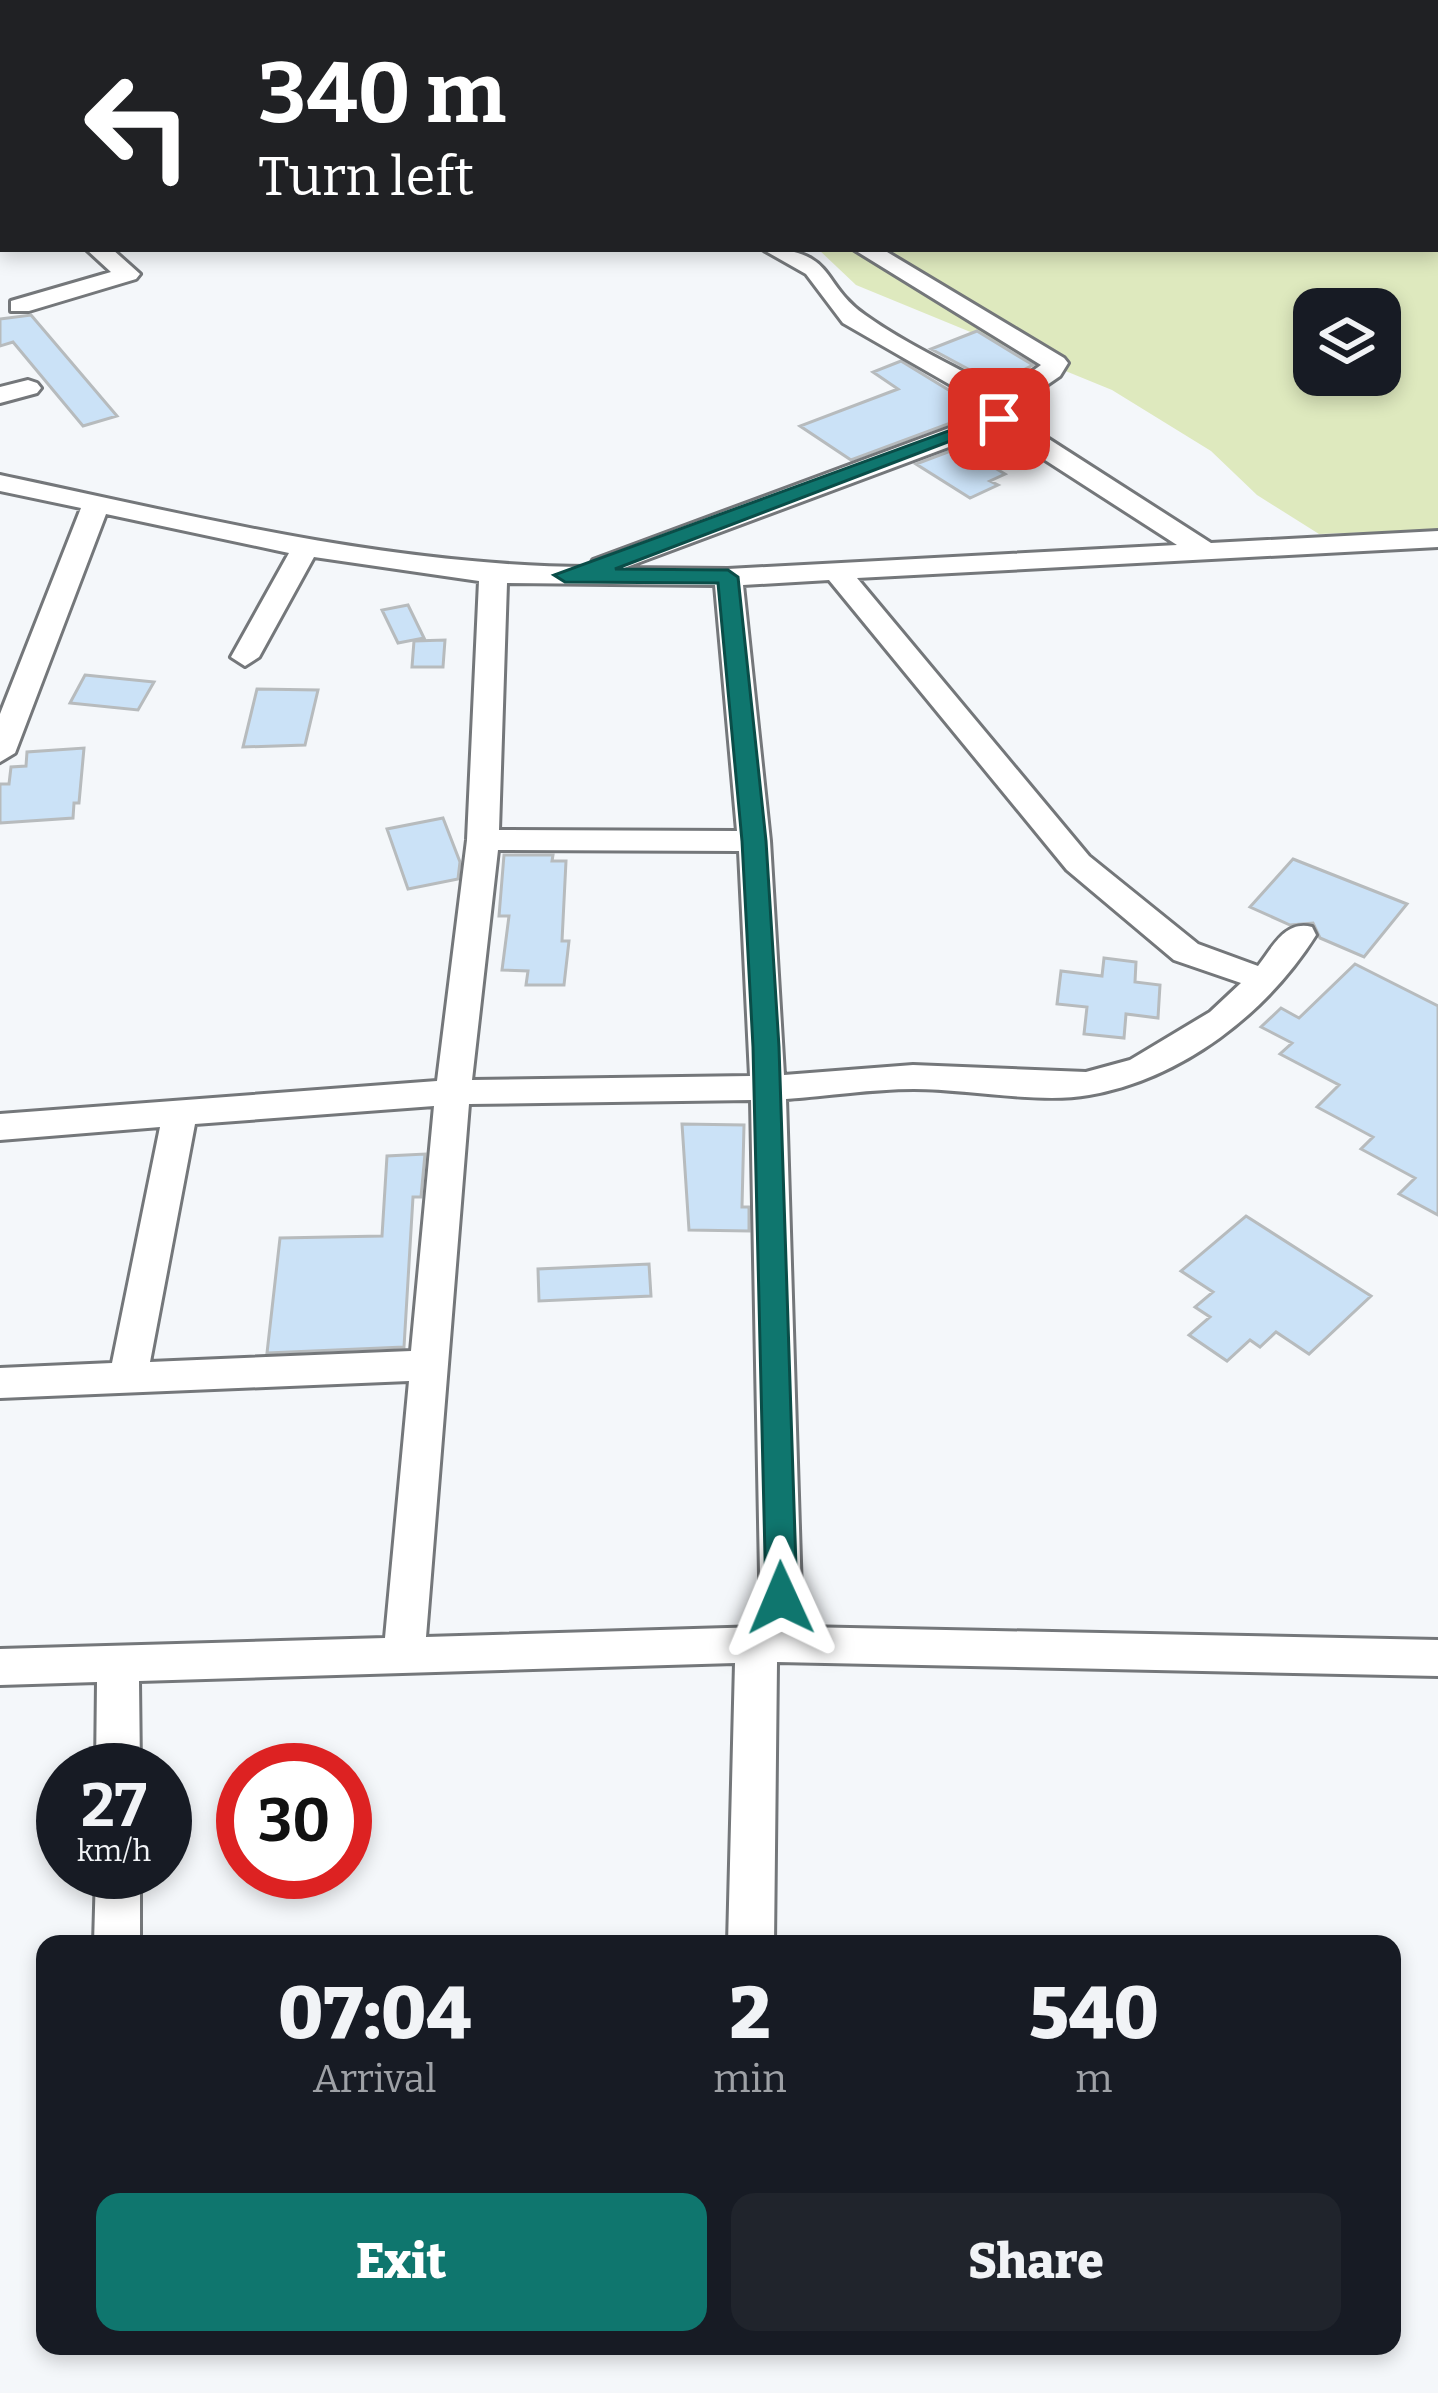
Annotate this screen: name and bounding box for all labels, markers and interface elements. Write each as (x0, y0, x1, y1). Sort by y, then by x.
text: 340 m (258, 43, 506, 144)
icon: left (60, 48, 216, 204)
text: Turn left (258, 145, 474, 209)
map controls (1293, 288, 1401, 396)
button: layers (1293, 288, 1401, 396)
pin (948, 368, 1050, 470)
icon: arrive (966, 386, 1032, 452)
position arrow (718, 1535, 844, 1661)
speed limit sign: 30 (216, 1743, 372, 1899)
text: 27 (81, 1770, 147, 1842)
text: km/h (77, 1833, 151, 1869)
text: 07:04 (278, 1971, 471, 2057)
text: 2 (729, 1971, 771, 2057)
text: 540 (1029, 1971, 1159, 2057)
text: Arrival (313, 2056, 436, 2102)
text: min (713, 2056, 787, 2102)
text: m (1075, 2056, 1112, 2102)
button: Exit (96, 2193, 707, 2331)
button: Share (731, 2193, 1341, 2331)

